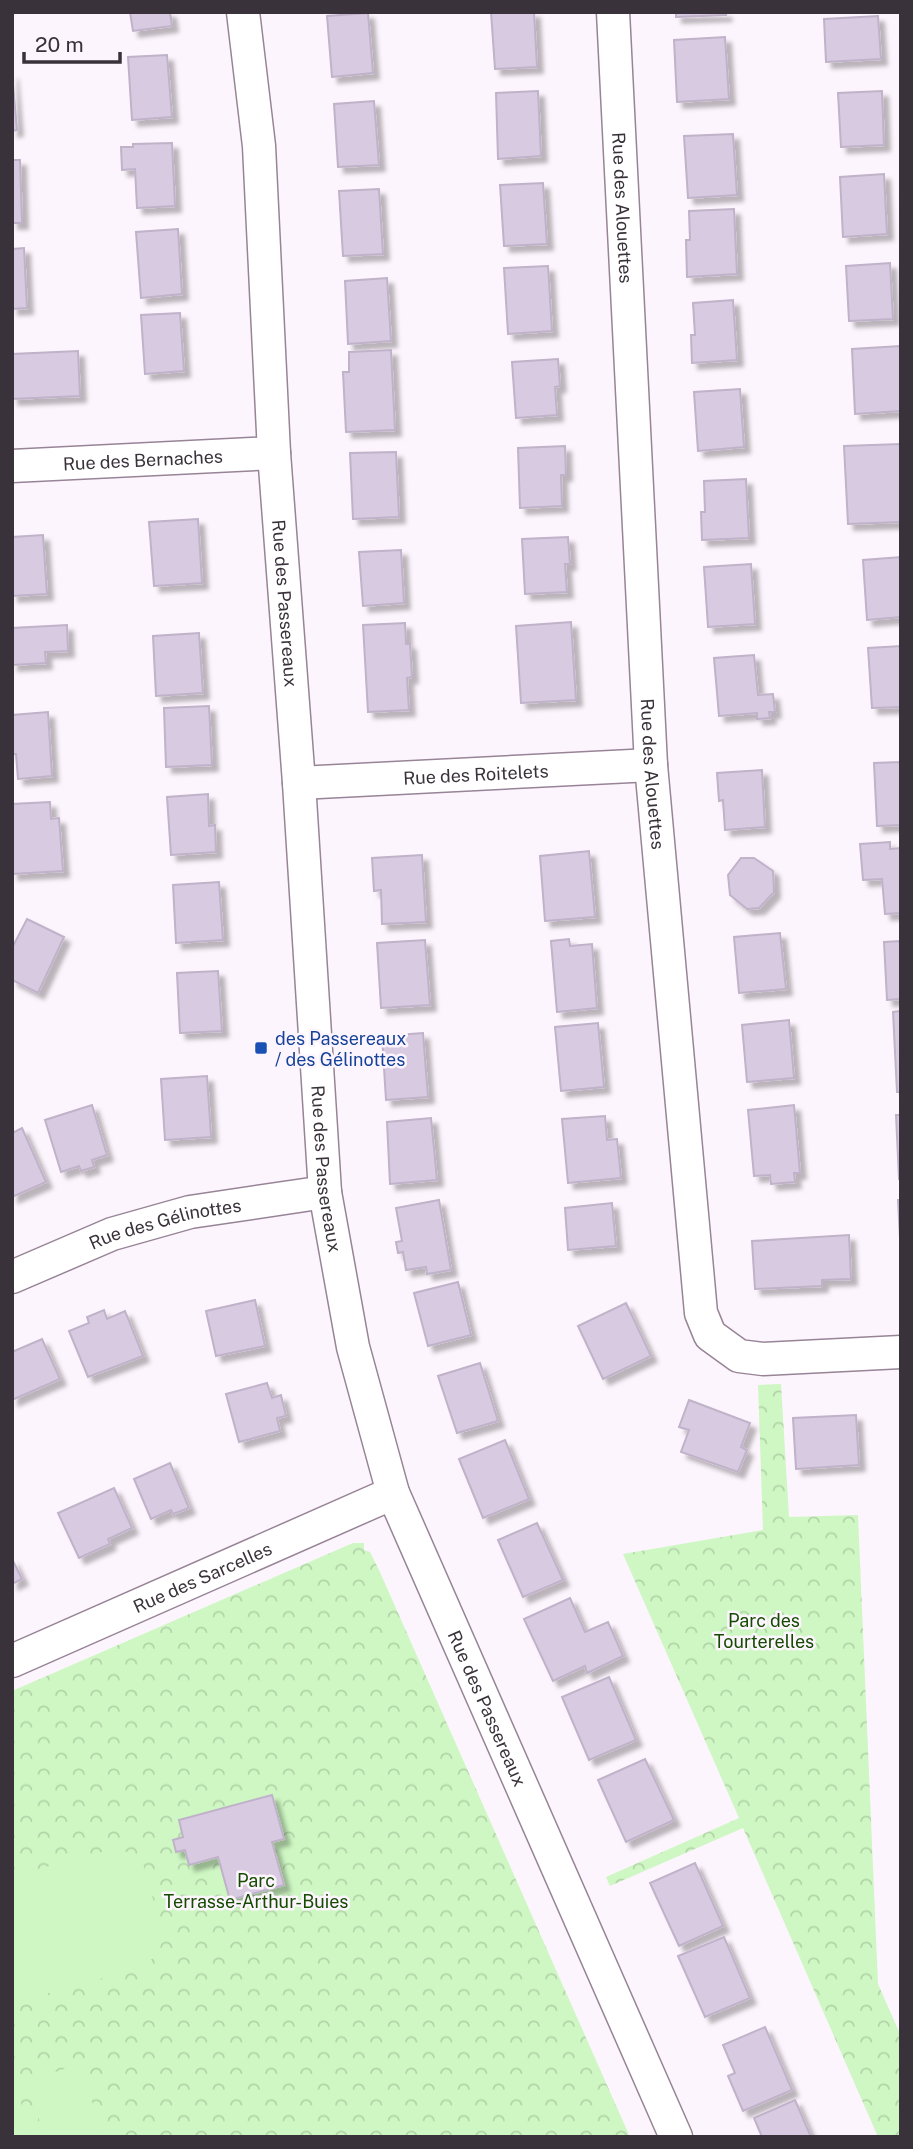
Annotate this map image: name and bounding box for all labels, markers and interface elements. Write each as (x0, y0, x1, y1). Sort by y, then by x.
scale bar (24, 21, 121, 65)
text: 20 m (35, 32, 84, 57)
street label: Rue des Alouettes (609, 132, 637, 284)
street label: Rue des Bernaches (62, 445, 223, 474)
street label: Rue des Passereaux (269, 519, 302, 688)
street label: Rue des Alouettes (637, 698, 669, 850)
street label: Rue des Roitelets (403, 760, 549, 788)
place label: des Passereaux / des Gélinottes (275, 1028, 406, 1070)
marker: des Passereaux / des Gélinottes (253, 1040, 269, 1056)
street label: Rue des Passereaux (308, 1084, 346, 1254)
street label: Rue des Gélinottes (86, 1194, 242, 1253)
street label: Rue des Sarcelles (130, 1537, 275, 1617)
park label: Parc des Tourterelles (714, 1610, 814, 1652)
street label: Rue des Passereaux (444, 1627, 531, 1789)
park label: Parc Terrasse-Arthur-Buies (164, 1870, 348, 1912)

